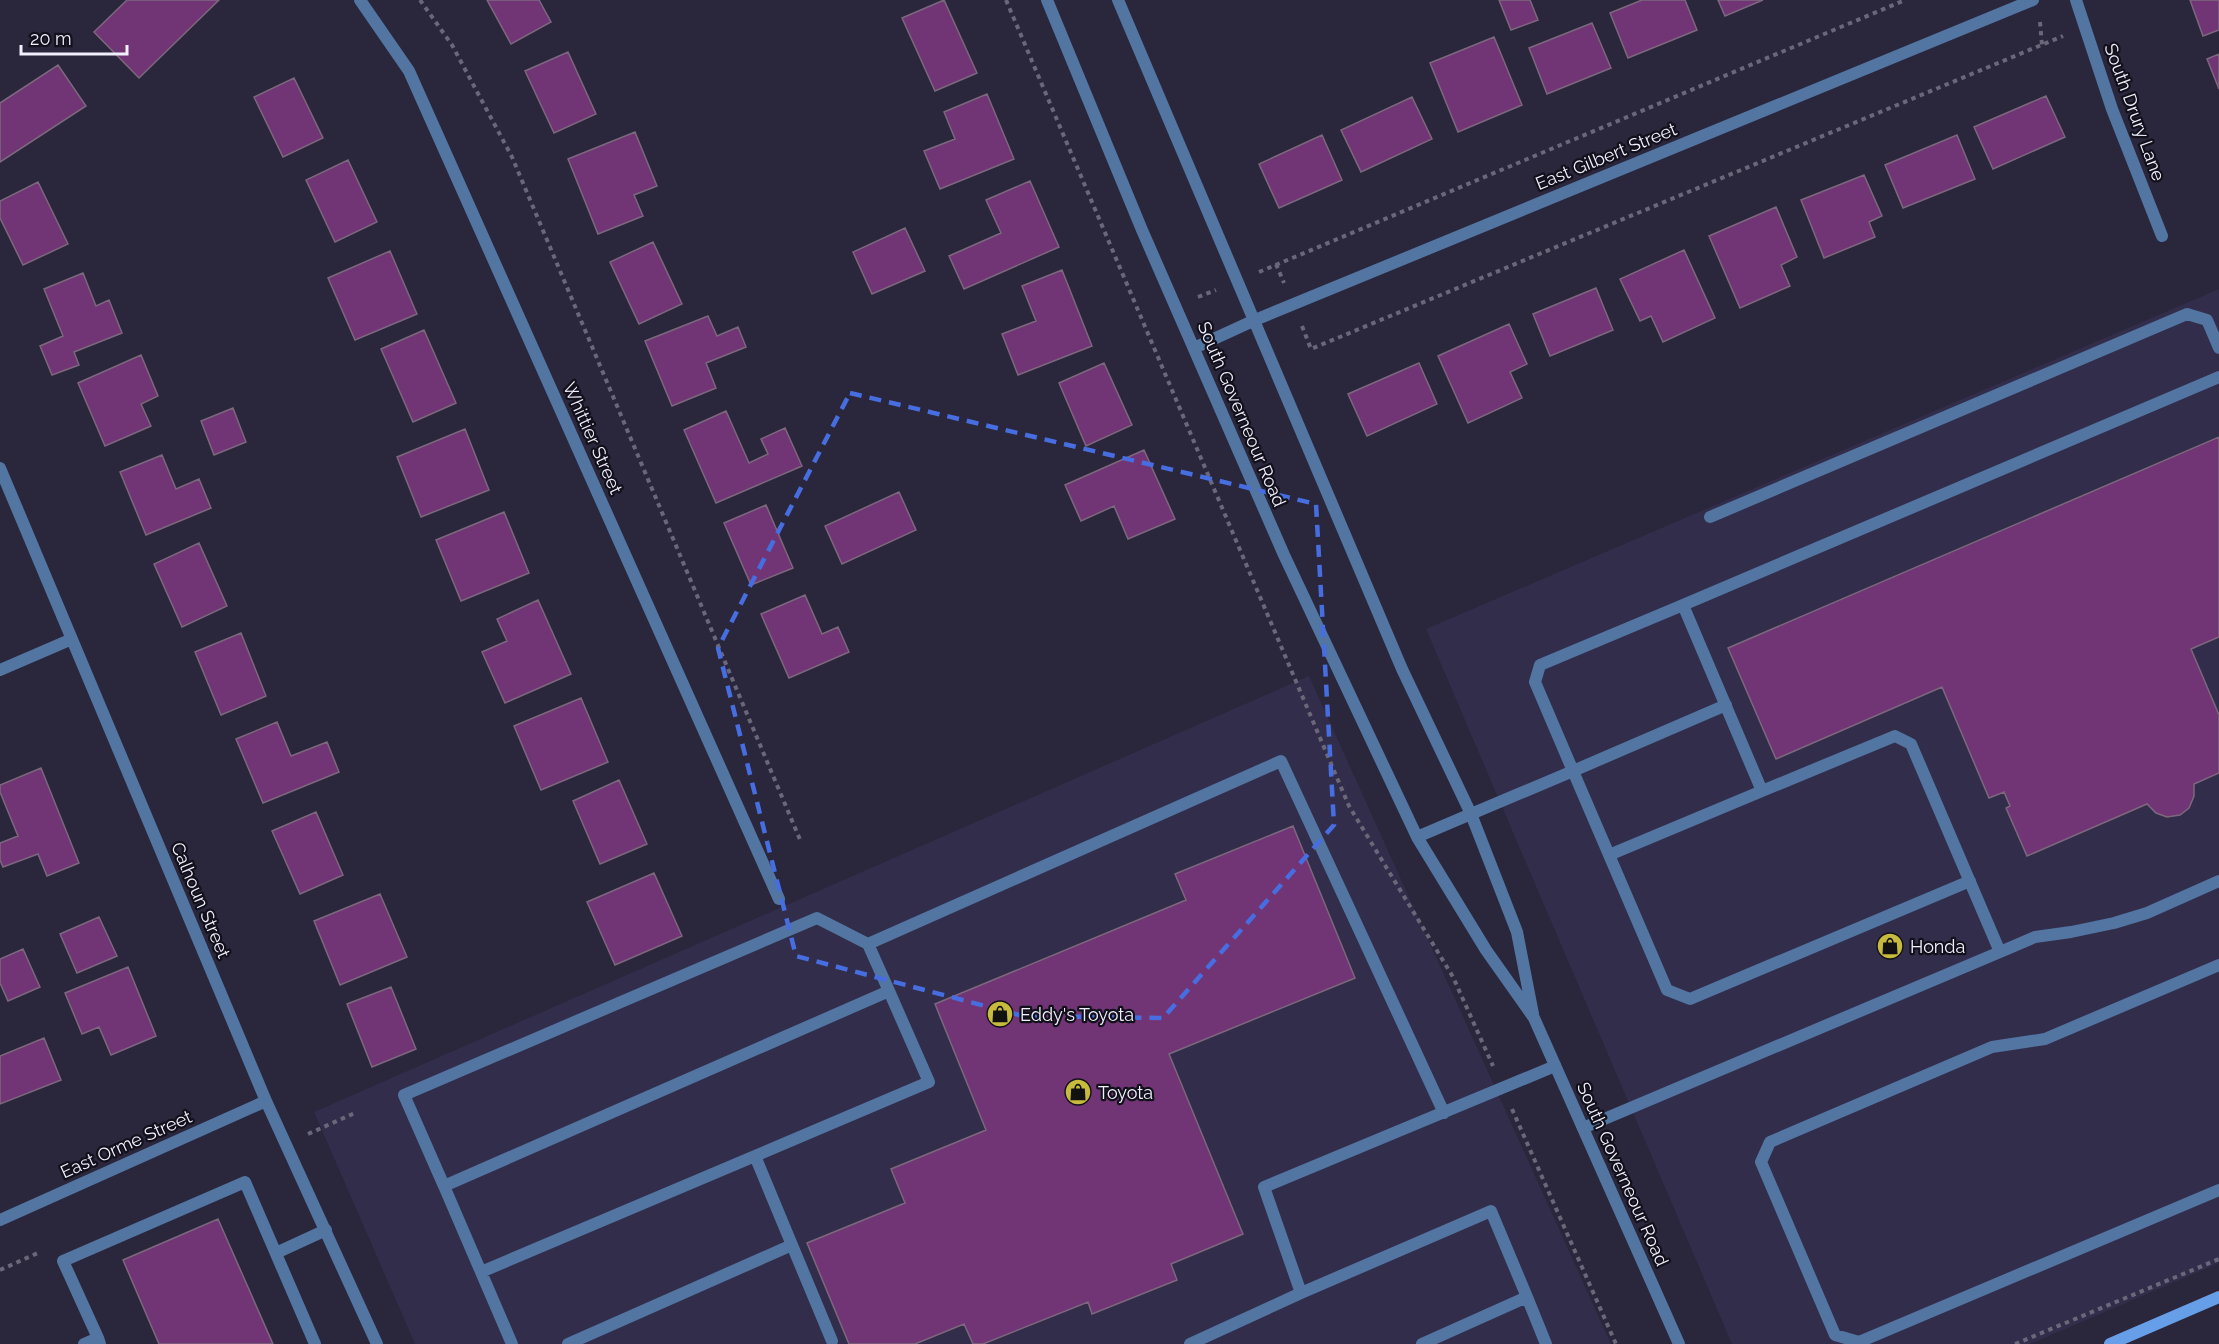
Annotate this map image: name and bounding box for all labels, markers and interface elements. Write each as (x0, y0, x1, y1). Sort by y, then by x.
scale bar (21, 18, 128, 56)
text: 20 m (30, 28, 72, 49)
street label: South Drury Lane (2100, 40, 2170, 184)
street label: East Gilbert Street (1532, 118, 1680, 194)
street label: South Governeour Road (1193, 318, 1291, 510)
street label: Whittier Street (559, 379, 627, 497)
street label: Calhoun Street (167, 839, 235, 961)
shop icon: Honda (1875, 931, 1905, 961)
place label: Honda (1910, 936, 1965, 957)
shop icon: Eddy's Toyota (985, 999, 1015, 1029)
place label: Eddy's Toyota (1020, 1004, 1134, 1025)
shop icon: Toyota (1063, 1077, 1093, 1107)
street label: South Governeour Road (1573, 1079, 1673, 1269)
place label: Toyota (1098, 1082, 1153, 1103)
street label: East Orme Street (57, 1106, 195, 1182)

